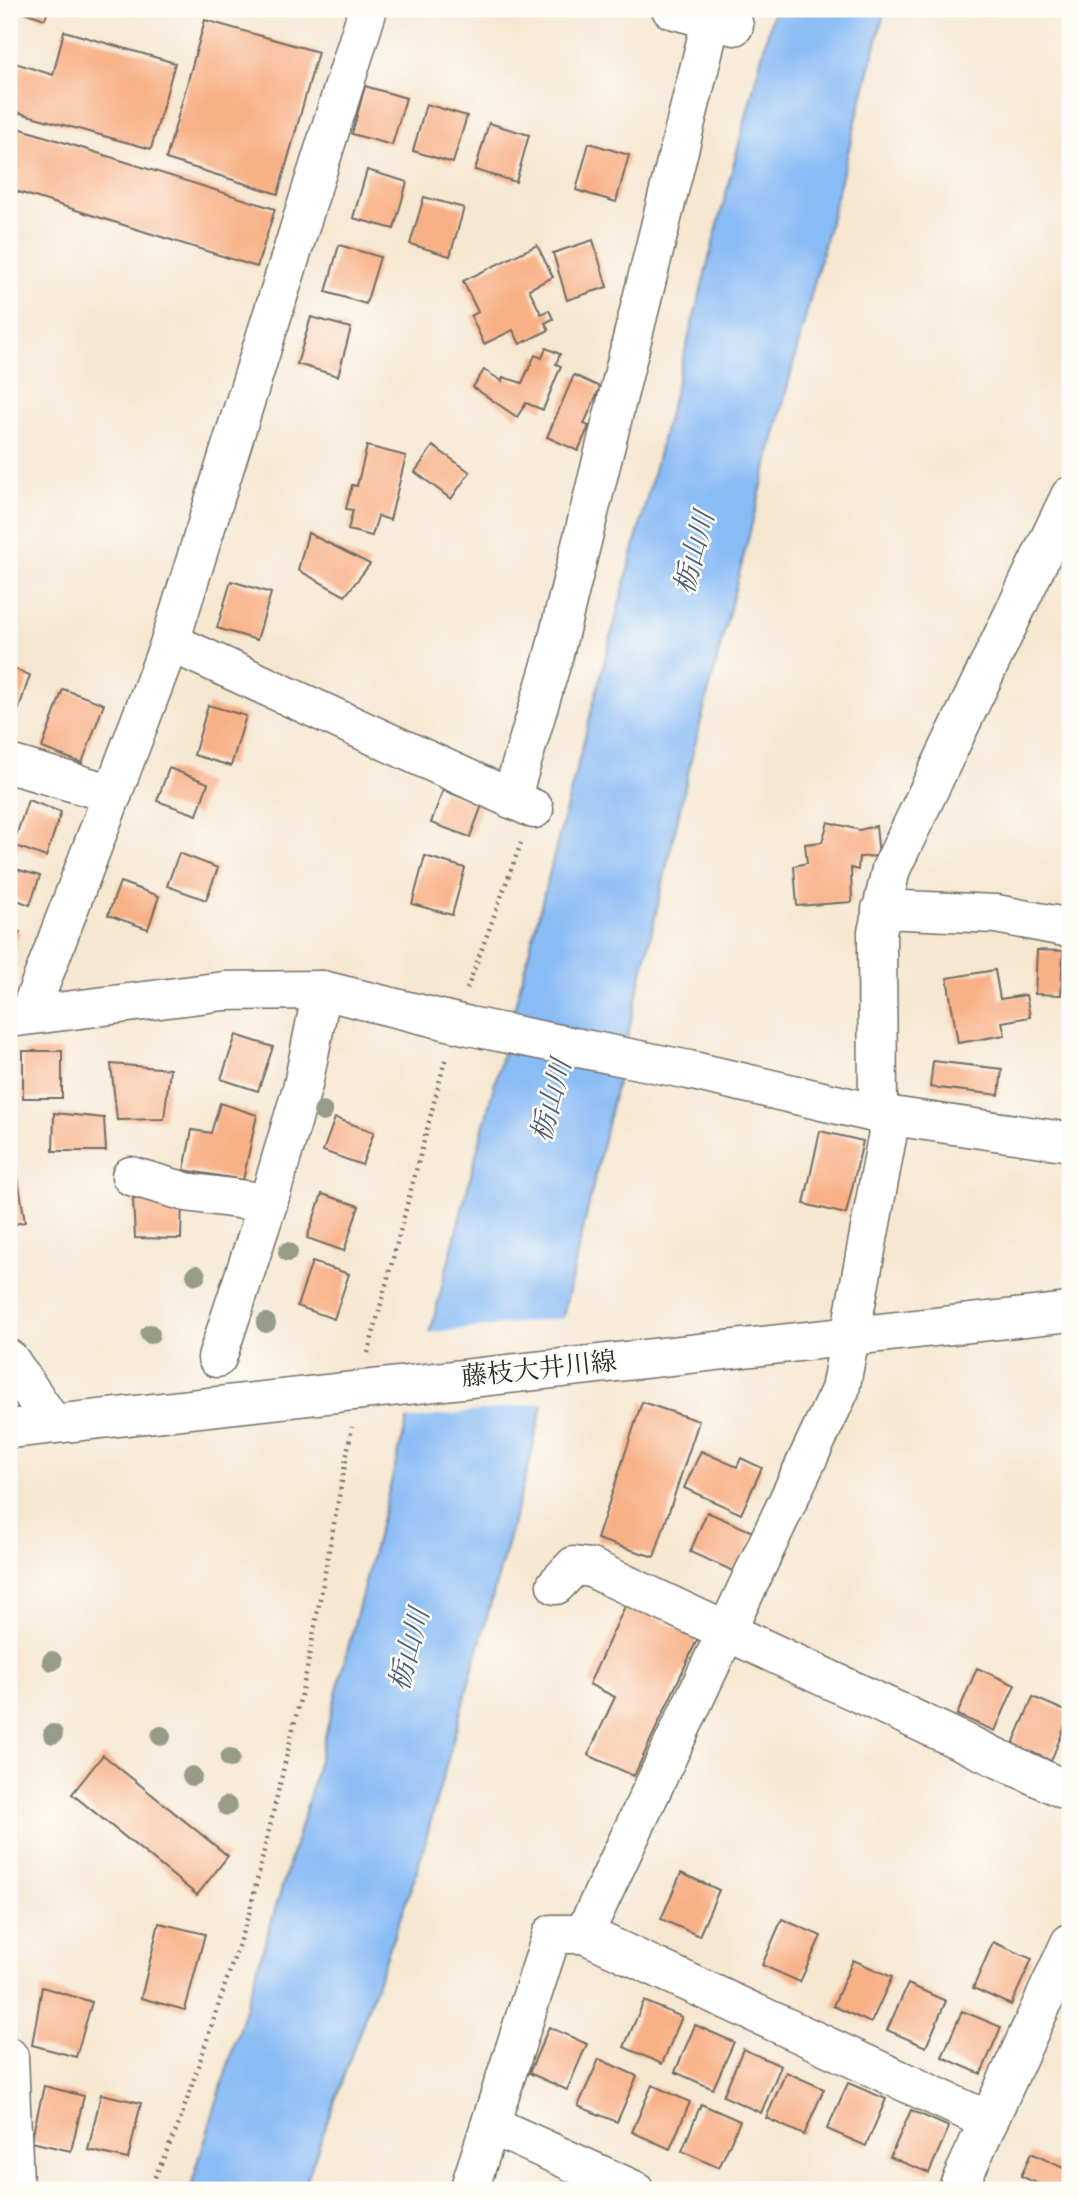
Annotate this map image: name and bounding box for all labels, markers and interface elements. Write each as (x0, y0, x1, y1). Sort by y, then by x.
water label: 栃山川 (668, 505, 725, 598)
water label: 栃山川 (525, 1053, 582, 1146)
street label: 藤枝大井川線 (460, 1345, 618, 1395)
water label: 栃山川 (383, 1602, 440, 1695)

